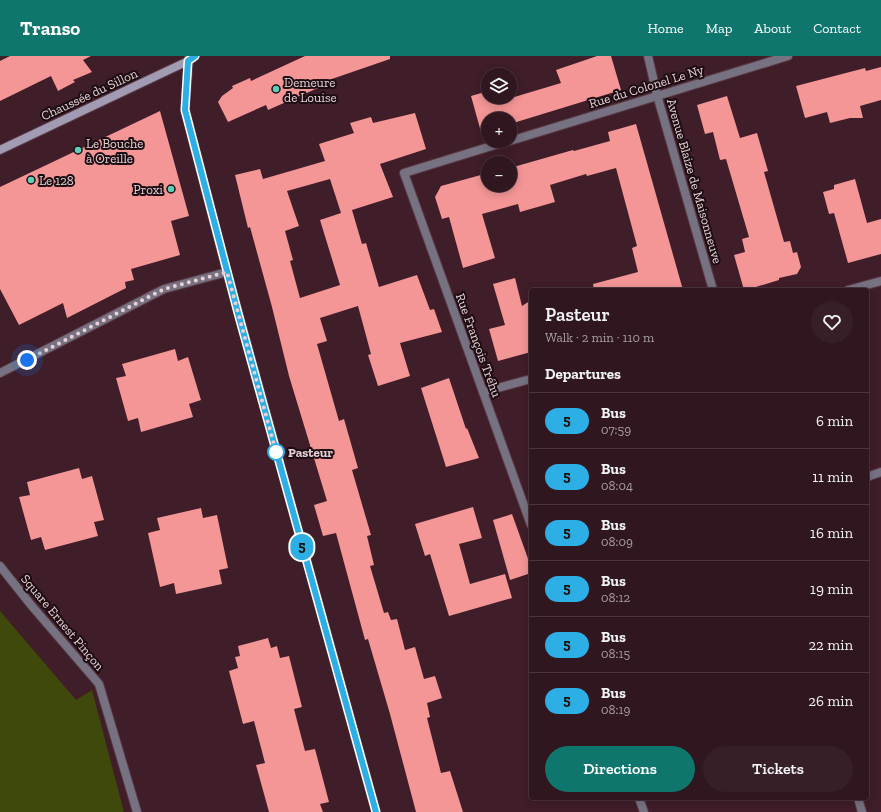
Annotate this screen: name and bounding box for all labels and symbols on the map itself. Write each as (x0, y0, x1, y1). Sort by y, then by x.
street label: Rue du Colonel Le Ny (587, 62, 706, 111)
street label: Chaussée du Sillon (39, 65, 140, 123)
place label: Demeure de Louise (284, 75, 337, 105)
marker: Demeure de Louise (271, 84, 281, 94)
street label: Avenue Blaize de Maisonneuve (664, 97, 725, 265)
place label: Le Bouche à Oreille (86, 136, 143, 166)
marker: Le Bouche à Oreille (73, 145, 83, 155)
place label: Le 128 (39, 173, 74, 188)
marker: Le 128 (26, 175, 36, 185)
place label: Proxi (133, 182, 163, 197)
marker: Proxi (166, 184, 176, 194)
street label: Rue François Tréhu (453, 291, 505, 400)
your location (17, 350, 37, 370)
marker: Pasteur (267, 443, 285, 461)
place label: Pasteur (288, 445, 333, 460)
line badge: 5 (289, 534, 315, 560)
street label: Square Ernest Pinçon (18, 571, 108, 674)

